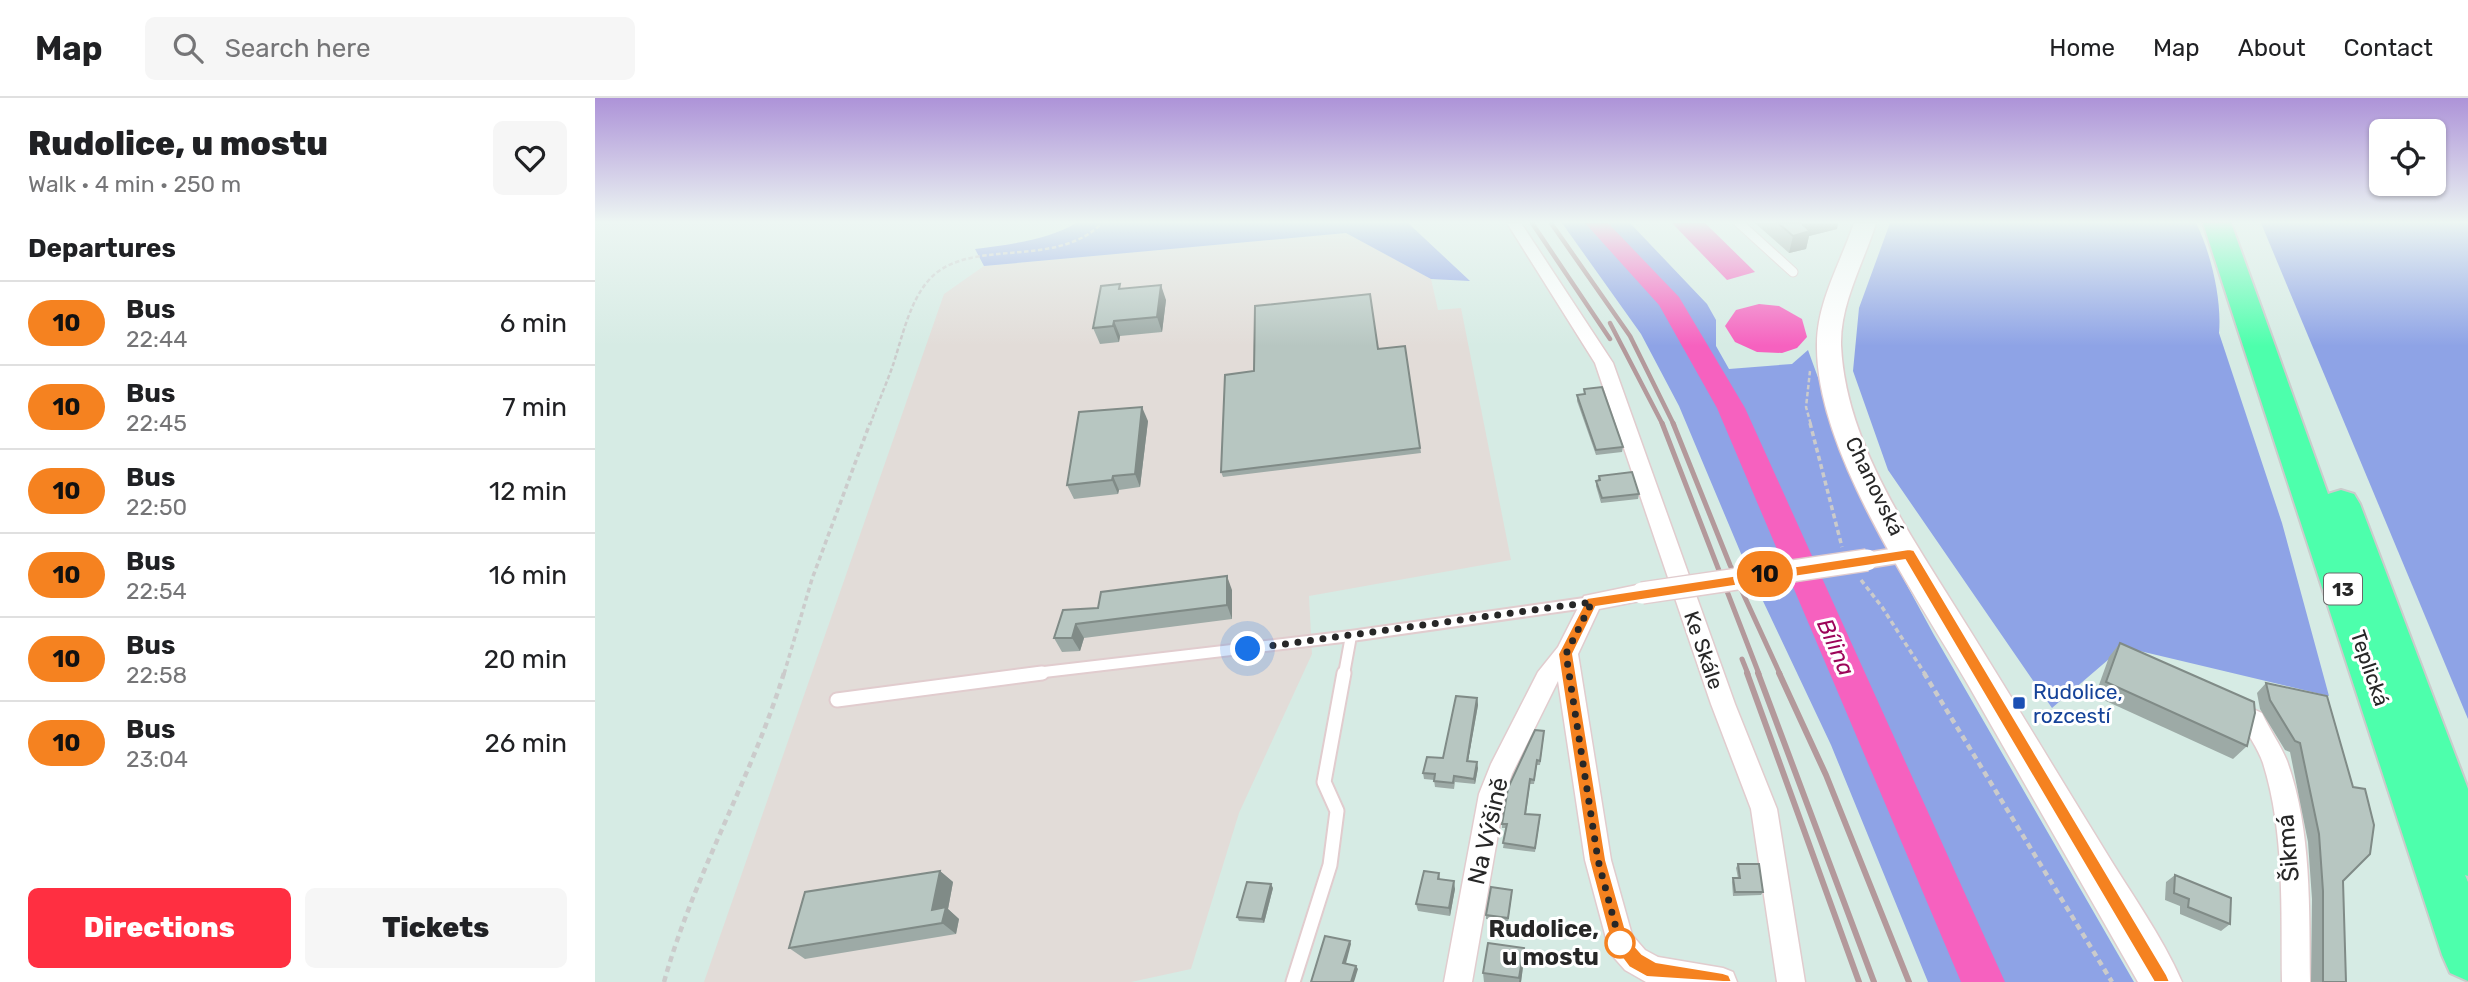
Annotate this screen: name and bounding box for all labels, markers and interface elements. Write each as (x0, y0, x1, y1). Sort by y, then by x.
search box (145, 17, 635, 80)
text: Map (35, 29, 103, 68)
icon: search (169, 29, 207, 67)
text: Search here (225, 33, 370, 64)
text: Home (2049, 34, 2115, 62)
text: Map (2153, 34, 2200, 62)
text: About (2238, 34, 2306, 62)
text: Contact (2344, 34, 2433, 62)
map controls (2369, 119, 2446, 196)
button: locate (2369, 119, 2446, 196)
button: heart (493, 121, 567, 195)
text: Rudolice, u mostu (28, 124, 328, 163)
text: Walk · 4 min · 250 m (28, 170, 241, 198)
text: Departures (28, 233, 176, 264)
text: Bus (126, 294, 175, 325)
text: 6 min (500, 308, 567, 339)
text: 10 (52, 309, 81, 337)
text: 22:44 (126, 325, 187, 353)
text: Bus (126, 378, 175, 409)
text: 7 min (502, 392, 567, 423)
text: 10 (52, 393, 81, 421)
text: 22:45 (126, 409, 187, 437)
street label: Chanovská (1840, 432, 1910, 540)
text: Bus (126, 462, 175, 493)
text: 12 min (489, 476, 567, 507)
text: 10 (52, 477, 81, 505)
text: 22:50 (126, 493, 187, 521)
text: Bus (126, 546, 175, 577)
line badge: 10 (1733, 551, 1797, 597)
text: 16 min (489, 560, 567, 591)
text: 10 (1751, 560, 1779, 588)
text: 10 (52, 561, 81, 589)
road number: 13 (2324, 574, 2362, 604)
text: 22:54 (126, 577, 187, 605)
street label: Ke Skále (1679, 608, 1729, 692)
water label: Bílina (1811, 614, 1861, 680)
street label: Teplická (2345, 627, 2395, 709)
text: Bus (126, 630, 175, 661)
your location (1230, 631, 1265, 666)
text: 20 min (484, 644, 567, 675)
text: 10 (52, 645, 81, 673)
text: 22:58 (126, 661, 187, 689)
place label: Rudolice, rozcestí (2033, 679, 2123, 728)
marker: Rudolice, rozcestí (2011, 695, 2027, 711)
text: Bus (126, 714, 175, 745)
text: 26 min (485, 728, 567, 759)
text: 10 (52, 729, 81, 757)
text: 23:04 (126, 745, 188, 773)
street label: Na Výšině (1462, 775, 1514, 887)
street label: Šikmá (2271, 813, 2305, 883)
button: Directions (28, 888, 291, 968)
button: Tickets (305, 888, 567, 968)
place label: Rudolice, u mostu (1488, 915, 1599, 971)
marker: Rudolice, u mostu (1605, 928, 1635, 958)

